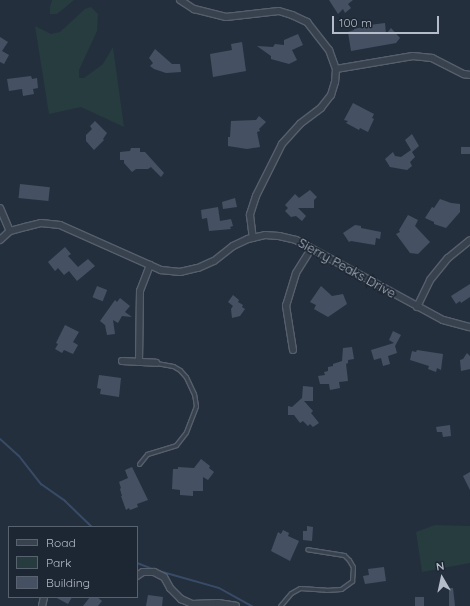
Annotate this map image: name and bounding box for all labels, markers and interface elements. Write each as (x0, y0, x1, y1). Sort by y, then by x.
scale bar (334, 8, 441, 34)
text: 100 m (339, 15, 372, 30)
street label: Sierry Peaks Drive (296, 235, 398, 301)
legend (8, 526, 138, 598)
text: Road (46, 535, 76, 550)
text: Park (46, 555, 71, 570)
north arrow (422, 558, 462, 598)
text: N (435, 559, 445, 574)
text: Building (46, 575, 90, 590)

